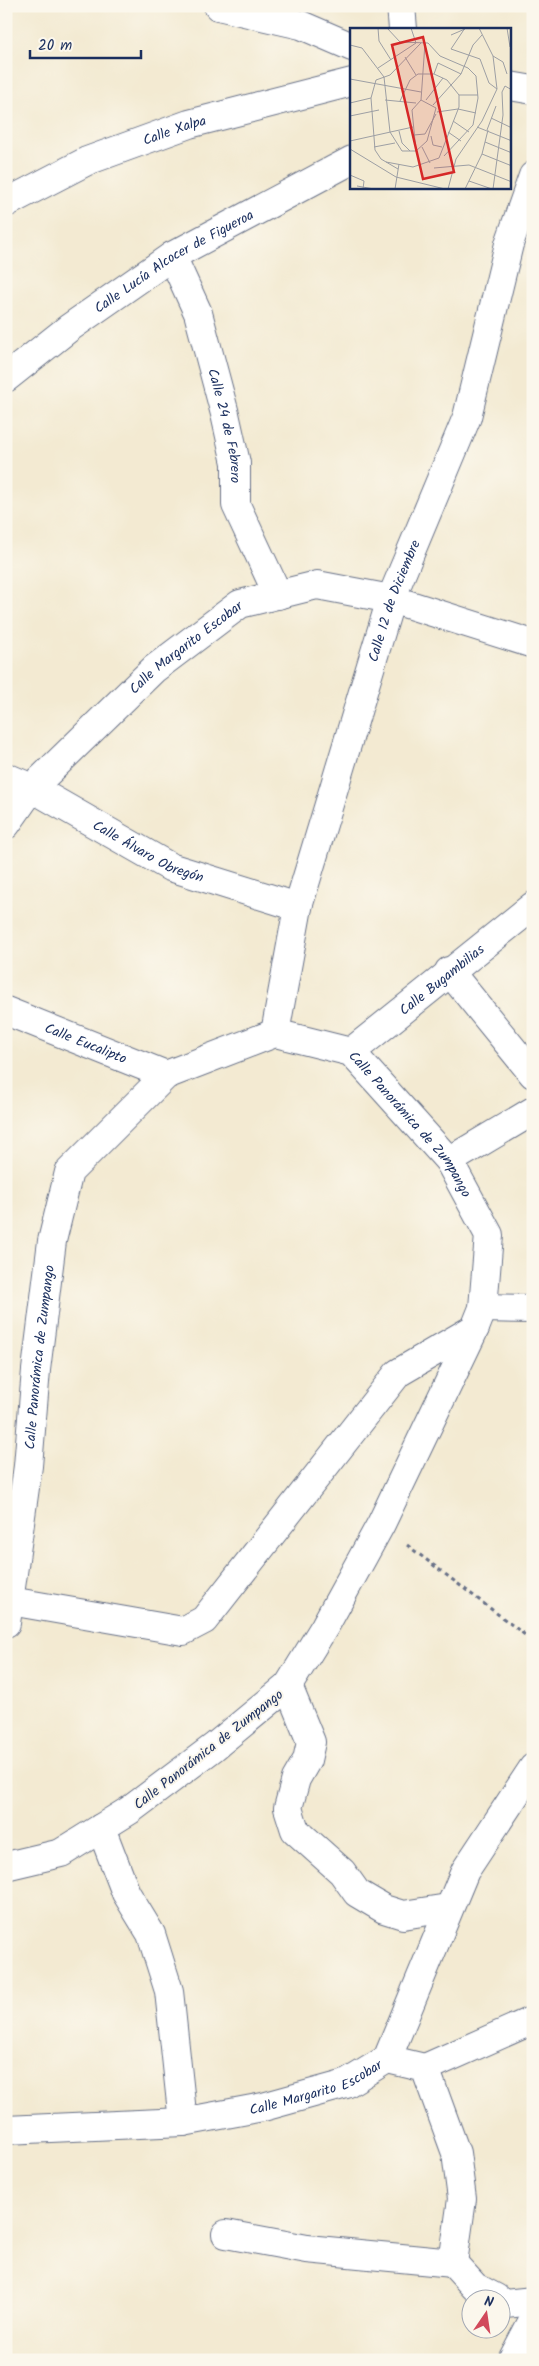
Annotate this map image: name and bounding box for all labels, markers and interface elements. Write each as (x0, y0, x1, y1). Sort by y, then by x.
scale bar (30, 28, 141, 60)
inset map (350, 28, 512, 189)
text: 20 m (38, 34, 72, 58)
street label: Calle Xalpa (140, 110, 209, 152)
street label: Calle Lucía Alcocer de Figueroa (90, 204, 258, 319)
street label: Calle 24 de Febrero (201, 366, 246, 483)
street label: Calle 12 de Diciembre (363, 536, 427, 665)
street label: Calle Margarito Escobar (124, 595, 249, 700)
street label: Calle Álvaro Obregón (88, 815, 206, 889)
street label: Calle Bugambilias (395, 939, 490, 1021)
street label: Calle Eucalipto (41, 1018, 130, 1070)
street label: Calle Panorámica de Zumpango (343, 1046, 477, 1202)
street label: Calle Panorámica de Zumpango (19, 1264, 61, 1450)
street label: Calle Panorámica de Zumpango (129, 1684, 288, 1815)
street label: Calle Margarito Escobar (248, 2054, 388, 2121)
north arrow (462, 2288, 512, 2338)
text: N (482, 2291, 496, 2314)

